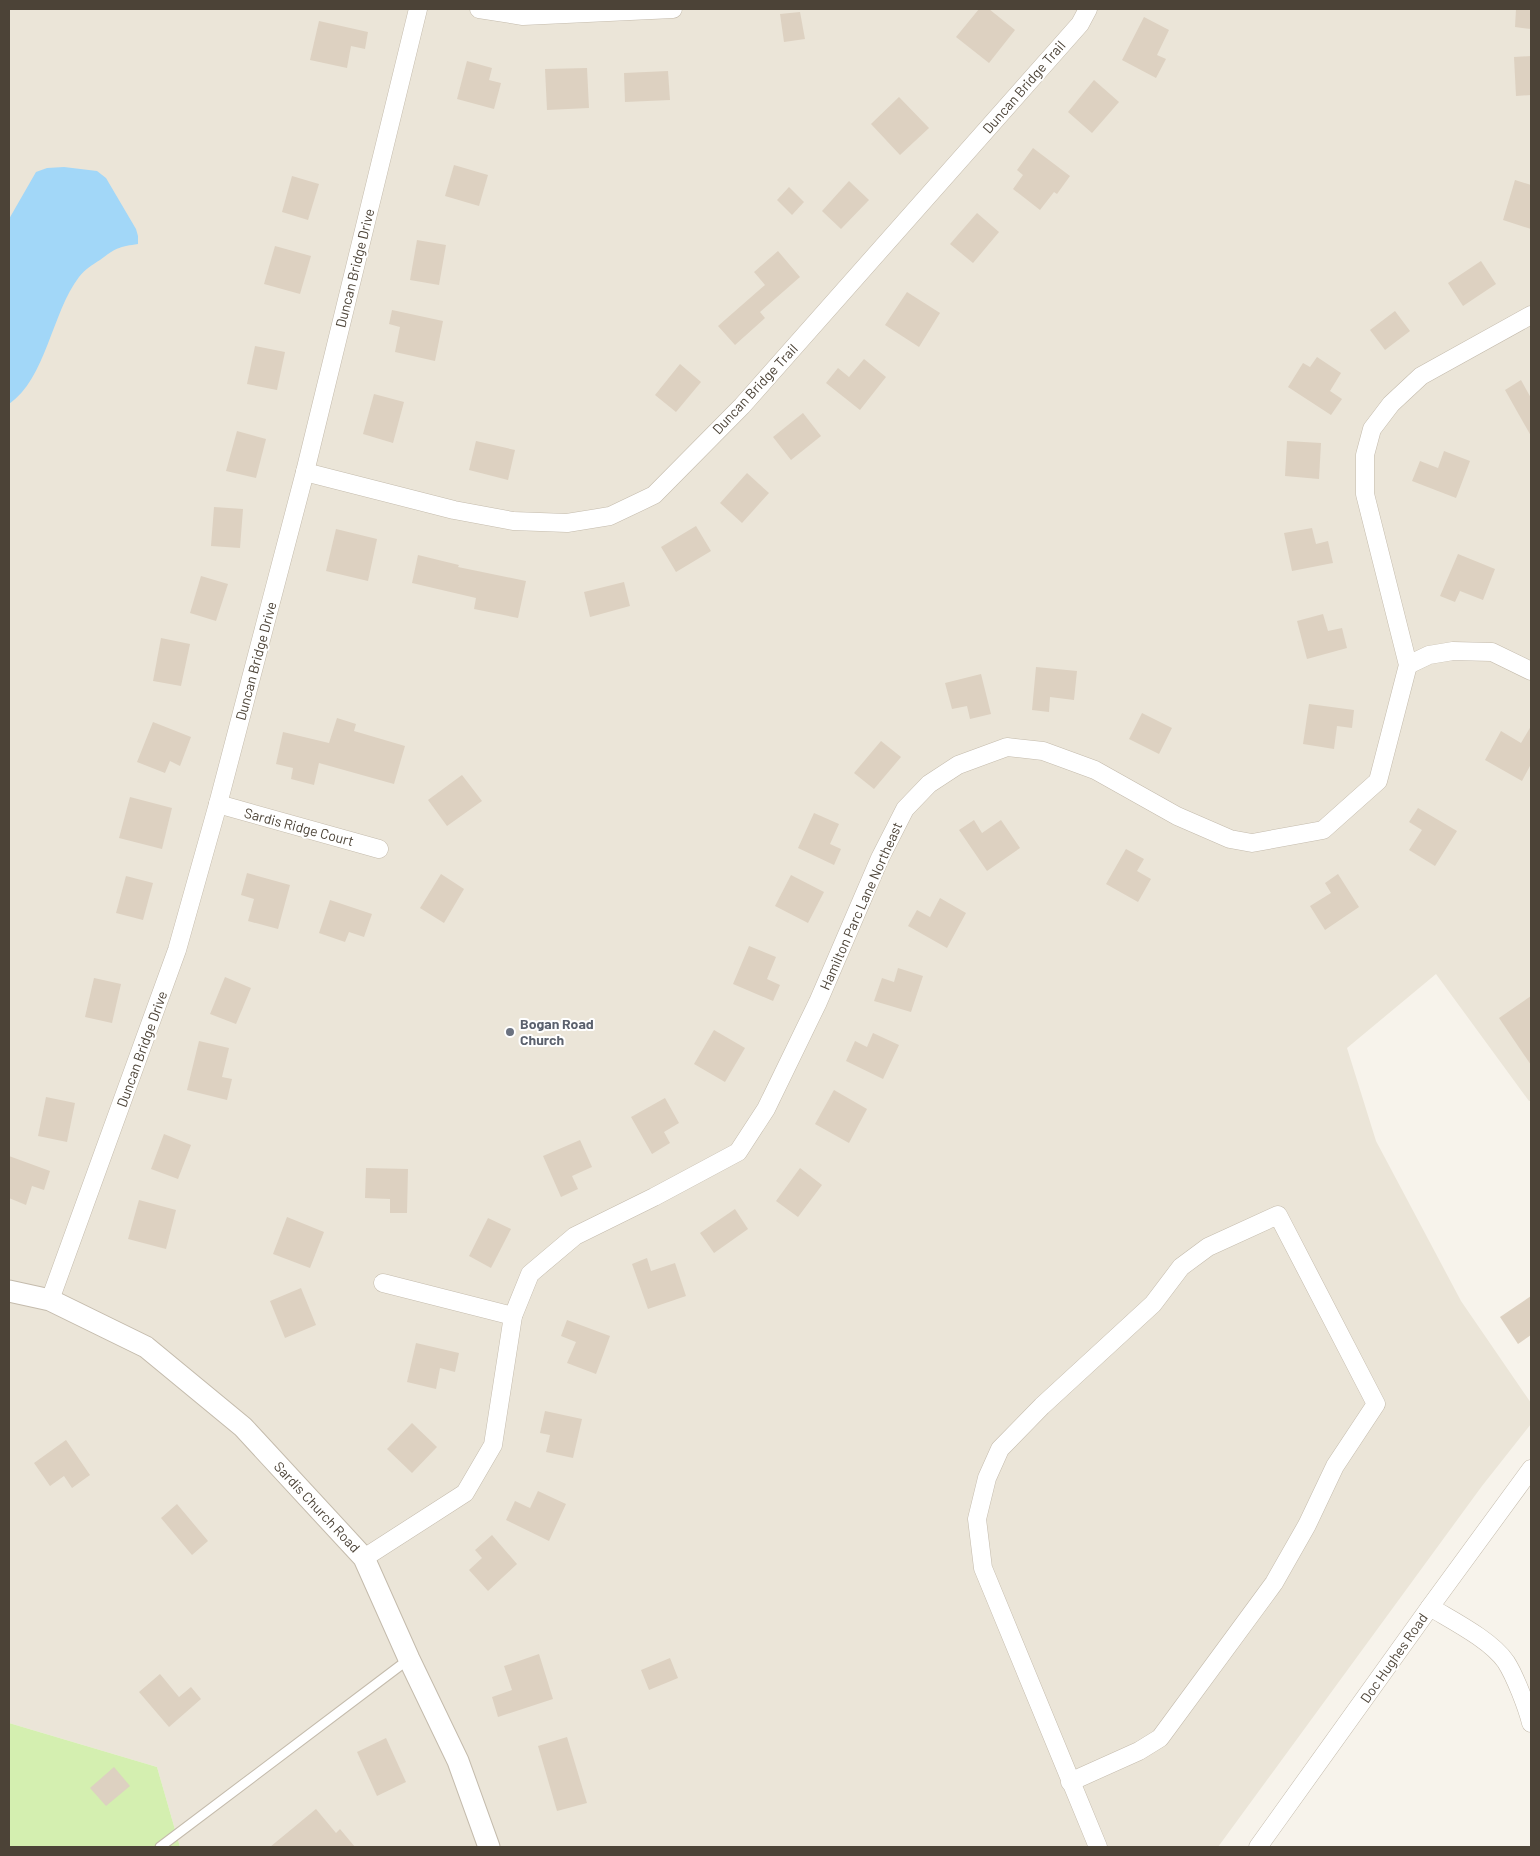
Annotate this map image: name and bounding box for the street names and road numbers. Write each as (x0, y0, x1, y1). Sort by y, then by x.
street label: Duncan Bridge Trail (979, 37, 1069, 136)
street label: Duncan Bridge Drive (331, 207, 378, 329)
street label: Duncan Bridge Trail (708, 340, 801, 437)
street label: Duncan Bridge Drive (231, 600, 280, 722)
street label: Sardis Ridge Court (243, 804, 356, 849)
street label: Hamilton Parc Lane Northeast (816, 819, 905, 992)
street label: Duncan Bridge Drive (113, 988, 170, 1109)
street label: Sardis Church Road (271, 1458, 364, 1556)
street label: Doc Hughes Road (1356, 1610, 1431, 1706)

